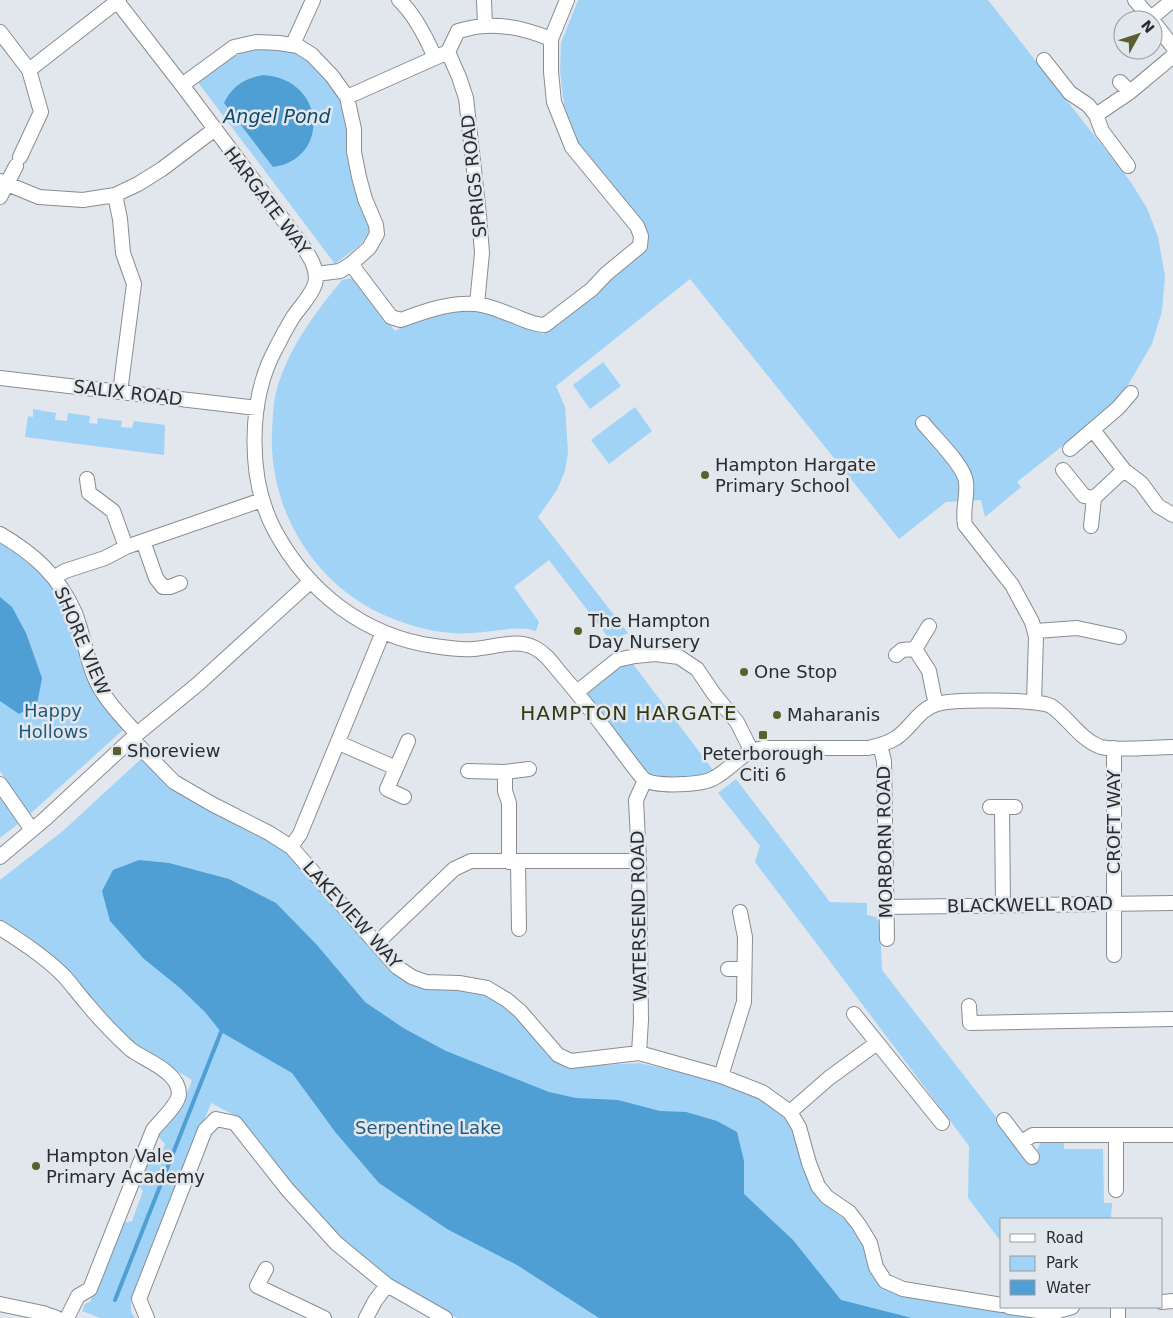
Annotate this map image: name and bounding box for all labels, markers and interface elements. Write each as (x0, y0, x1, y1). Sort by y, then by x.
north arrow (1113, 10, 1163, 60)
text: N (1138, 17, 1158, 36)
water label: Angel Pond (221, 105, 332, 127)
street label: SPRIGS ROAD (457, 113, 490, 239)
street label: HARGATE WAY (220, 142, 316, 260)
street label: SALIX ROAD (72, 375, 184, 410)
place label: Hampton Hargate Primary School (715, 454, 876, 496)
marker: Hampton Hargate Primary School (699, 469, 711, 481)
street label: SHORE VIEW (50, 584, 115, 698)
place label: The Hampton Day Nursery (587, 610, 710, 652)
marker: The Hampton Day Nursery (572, 625, 584, 637)
place label: One Stop (754, 661, 837, 682)
marker: One Stop (738, 666, 750, 678)
park label: Happy Hollows (18, 700, 88, 742)
district label: HAMPTON HARGATE (520, 701, 738, 725)
place label: Maharanis (787, 704, 880, 725)
marker: Maharanis (771, 709, 783, 721)
marker: Peterborough Citi 6 (757, 729, 769, 741)
place label: Shoreview (127, 740, 220, 761)
place label: Peterborough Citi 6 (702, 743, 824, 785)
marker: Shoreview (111, 745, 123, 757)
street label: MORBORN ROAD (873, 766, 896, 919)
street label: CROFT WAY (1103, 769, 1124, 874)
street label: WATERSEND ROAD (627, 830, 650, 1002)
street label: LAKEVIEW WAY (299, 857, 407, 973)
street label: BLACKWELL ROAD (947, 893, 1113, 916)
park label: Serpentine Lake (355, 1117, 501, 1138)
place label: Hampton Vale Primary Academy (46, 1145, 205, 1187)
marker: Hampton Vale Primary Academy (30, 1160, 42, 1172)
legend (1000, 1218, 1163, 1308)
text: Road (1046, 1229, 1084, 1247)
text: Park (1046, 1254, 1079, 1272)
text: Water (1046, 1279, 1091, 1297)

